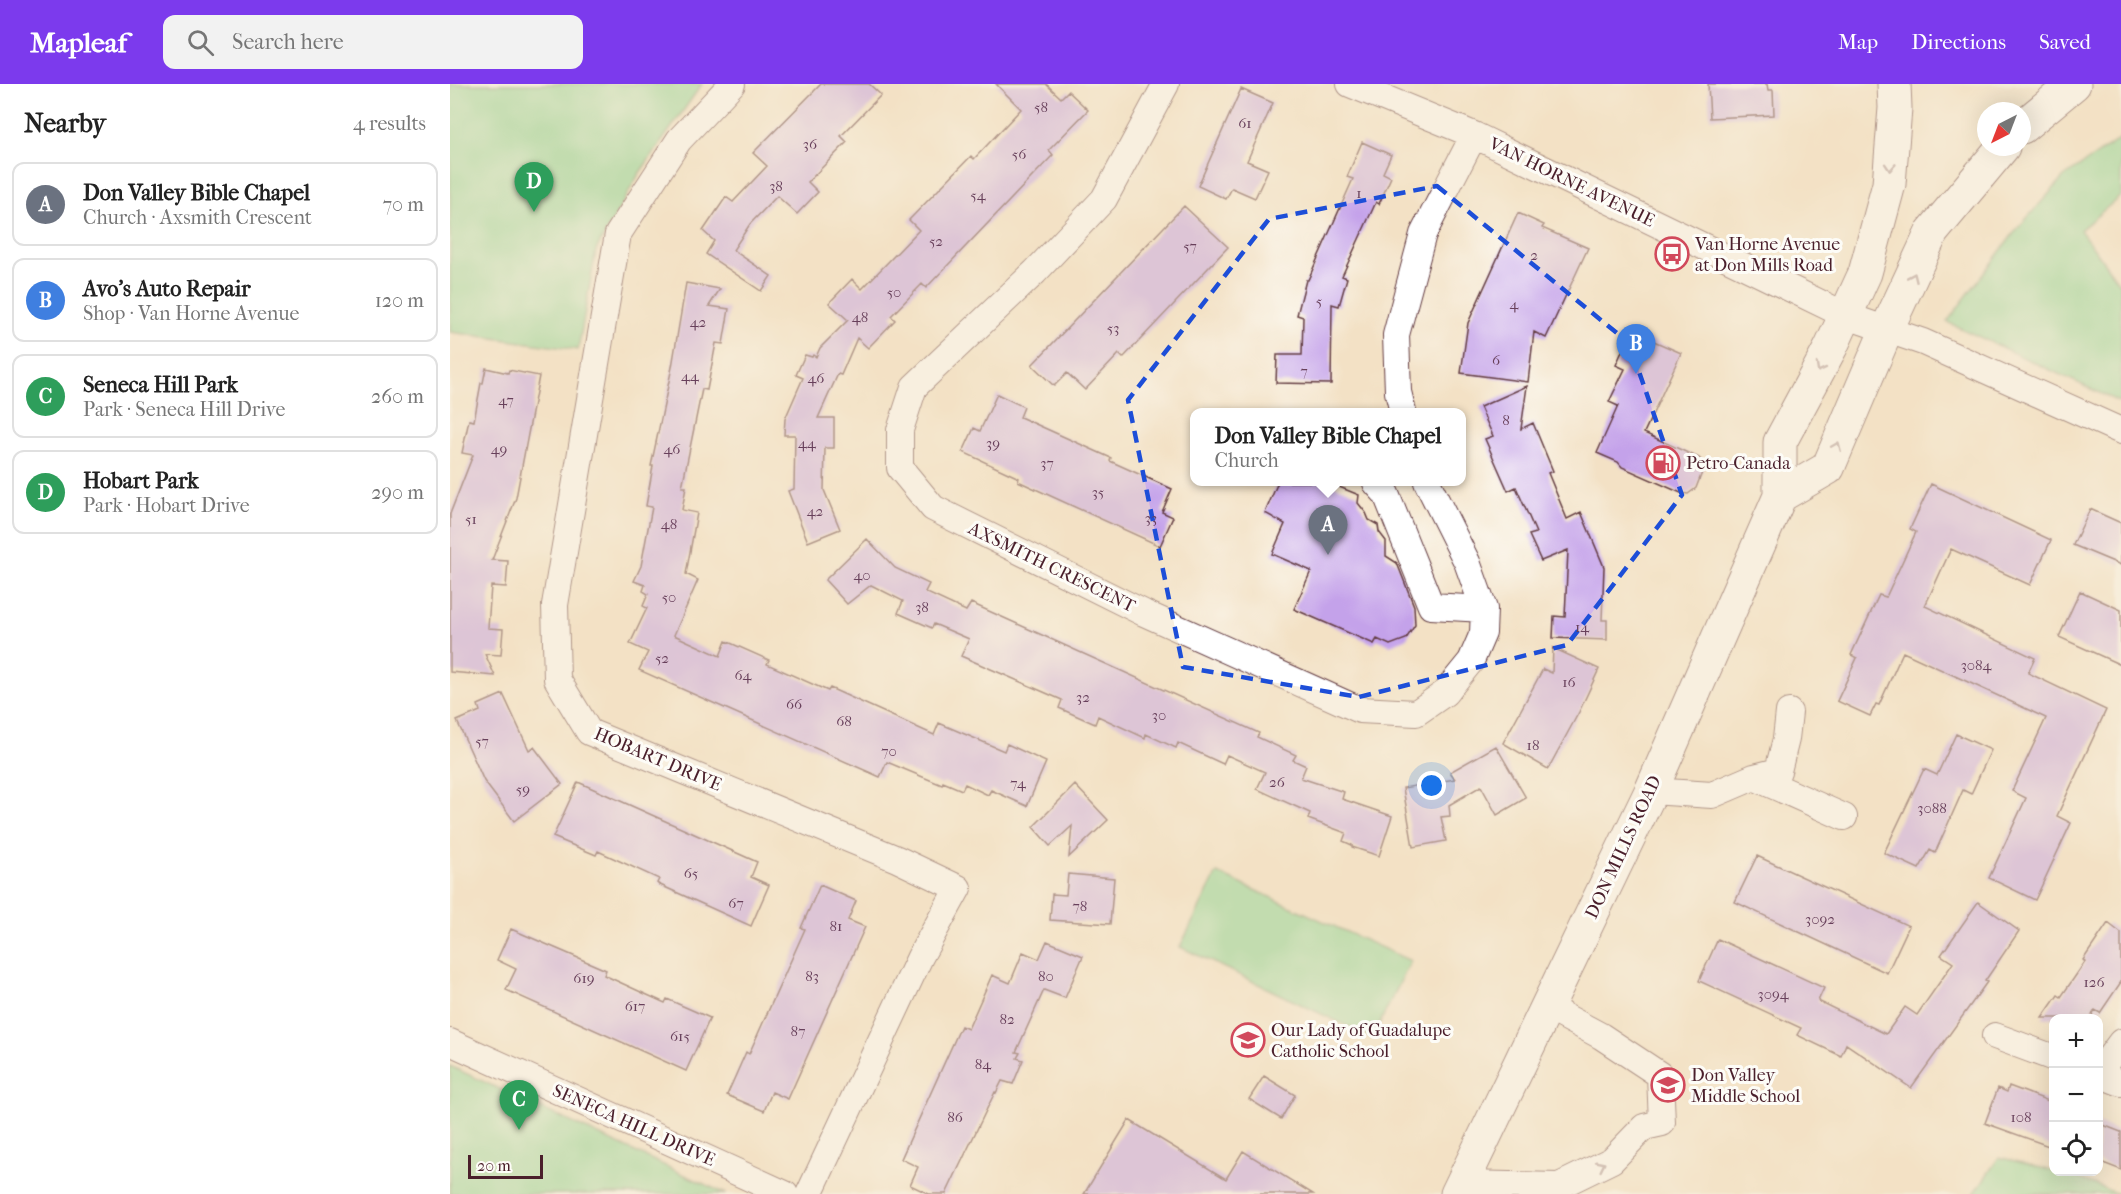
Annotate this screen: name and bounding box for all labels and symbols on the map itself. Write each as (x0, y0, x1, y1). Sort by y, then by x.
house number: 58 (1034, 98, 1048, 116)
north arrow (1977, 102, 2031, 156)
house number: 61 (1238, 114, 1252, 132)
street label: VAN HORNE AVENUE (1485, 133, 1658, 232)
house number: 36 (803, 135, 818, 153)
house number: 56 (1012, 145, 1027, 163)
pin: D (514, 162, 554, 212)
one-way arrow (1884, 162, 1897, 171)
house number: 38 (769, 177, 783, 195)
house number: 1 (1356, 184, 1362, 202)
house number: 54 (970, 186, 987, 204)
house number: 52 (929, 232, 943, 250)
place label: Van Horne Avenue at Don Mills Road (1694, 234, 1840, 276)
bus stop icon: Van Horne Avenue at Don Mills Road (1654, 236, 1690, 272)
house number: 57 (1183, 237, 1197, 255)
house number: 2 (1530, 246, 1538, 264)
one-way arrow (1905, 272, 1917, 283)
house number: 50 (887, 283, 901, 301)
house number: 5 (1316, 292, 1322, 310)
house number: 4 (1510, 295, 1520, 313)
house number: 48 (852, 308, 868, 326)
house number: 42 (690, 313, 707, 331)
house number: 53 (1107, 319, 1119, 337)
pin: B (1616, 324, 1656, 374)
house number: 6 (1492, 351, 1501, 369)
house number: 7 (1300, 362, 1308, 380)
one-way arrow (1816, 362, 1827, 372)
house number: 44 (681, 367, 700, 385)
house number: 46 (808, 369, 825, 387)
house number: 47 (498, 391, 514, 409)
house number: 8 (1502, 411, 1510, 429)
house number: 44 (798, 434, 817, 452)
house number: 39 (986, 434, 1000, 452)
house number: 49 (491, 440, 507, 458)
house number: 46 (664, 440, 681, 458)
one-way arrow (1830, 441, 1842, 452)
fuel station icon: Petro-Canada (1645, 445, 1681, 481)
place label: Petro-Canada (1686, 453, 1791, 474)
house number: 37 (1040, 454, 1054, 472)
house number: 35 (1092, 483, 1104, 501)
house number: 42 (807, 502, 824, 520)
pin: A (1308, 506, 1348, 555)
house number: 33 (1145, 509, 1157, 527)
house number: 51 (465, 510, 477, 528)
house number: 48 (661, 515, 677, 533)
street label: AXSMITH CRESCENT (964, 517, 1139, 617)
house number: 40 (853, 566, 871, 584)
house number: 50 (662, 588, 676, 606)
house number: 38 (915, 598, 929, 616)
house number: 14 (1575, 618, 1590, 636)
house number: 52 (655, 649, 669, 667)
house number: 3084 (1961, 656, 1993, 674)
house number: 64 (735, 666, 753, 684)
house number: 16 (1562, 673, 1577, 691)
house number: 32 (1076, 688, 1090, 706)
house number: 66 (786, 695, 803, 713)
house number: 30 (1152, 706, 1166, 724)
house number: 68 (836, 712, 852, 730)
street label: HOBART DRIVE (591, 723, 725, 796)
house number: 57 (475, 732, 489, 750)
house number: 18 (1527, 736, 1539, 754)
house number: 70 (881, 742, 897, 760)
your location (1417, 771, 1446, 800)
street label: DON MILLS ROAD (1581, 772, 1666, 922)
house number: 26 (1269, 773, 1286, 791)
house number: 74 (1010, 774, 1027, 792)
house number: 59 (516, 780, 530, 798)
house number: 3088 (1917, 799, 1947, 817)
house number: 65 (684, 864, 698, 882)
house number: 67 (728, 894, 744, 912)
house number: 78 (1073, 897, 1087, 915)
house number: 3092 (1805, 910, 1835, 928)
house number: 81 (830, 917, 842, 935)
house number: 83 (805, 967, 819, 985)
house number: 80 (1038, 967, 1054, 985)
house number: 619 (573, 969, 595, 987)
house number: 126 (2083, 973, 2105, 991)
house number: 3094 (1757, 985, 1790, 1003)
house number: 617 (625, 997, 645, 1015)
house number: 82 (999, 1010, 1015, 1028)
place label: Our Lady of Guadalupe Catholic School (1271, 1020, 1451, 1062)
house number: 87 (791, 1022, 805, 1040)
school or university icon: Our Lady of Guadalupe Catholic School (1230, 1022, 1266, 1058)
house number: 615 (670, 1027, 690, 1045)
house number: 84 (975, 1055, 992, 1073)
place label: Don Valley Middle School (1691, 1065, 1800, 1107)
school or university icon: Don Valley Middle School (1650, 1067, 1686, 1103)
pin: C (500, 1080, 538, 1130)
street label: SENECA HILL DRIVE (549, 1080, 718, 1171)
house number: 86 (947, 1108, 964, 1126)
house number: 108 (2010, 1108, 2032, 1126)
scale bar (468, 1152, 543, 1180)
one-way arrow (1594, 1161, 1605, 1173)

